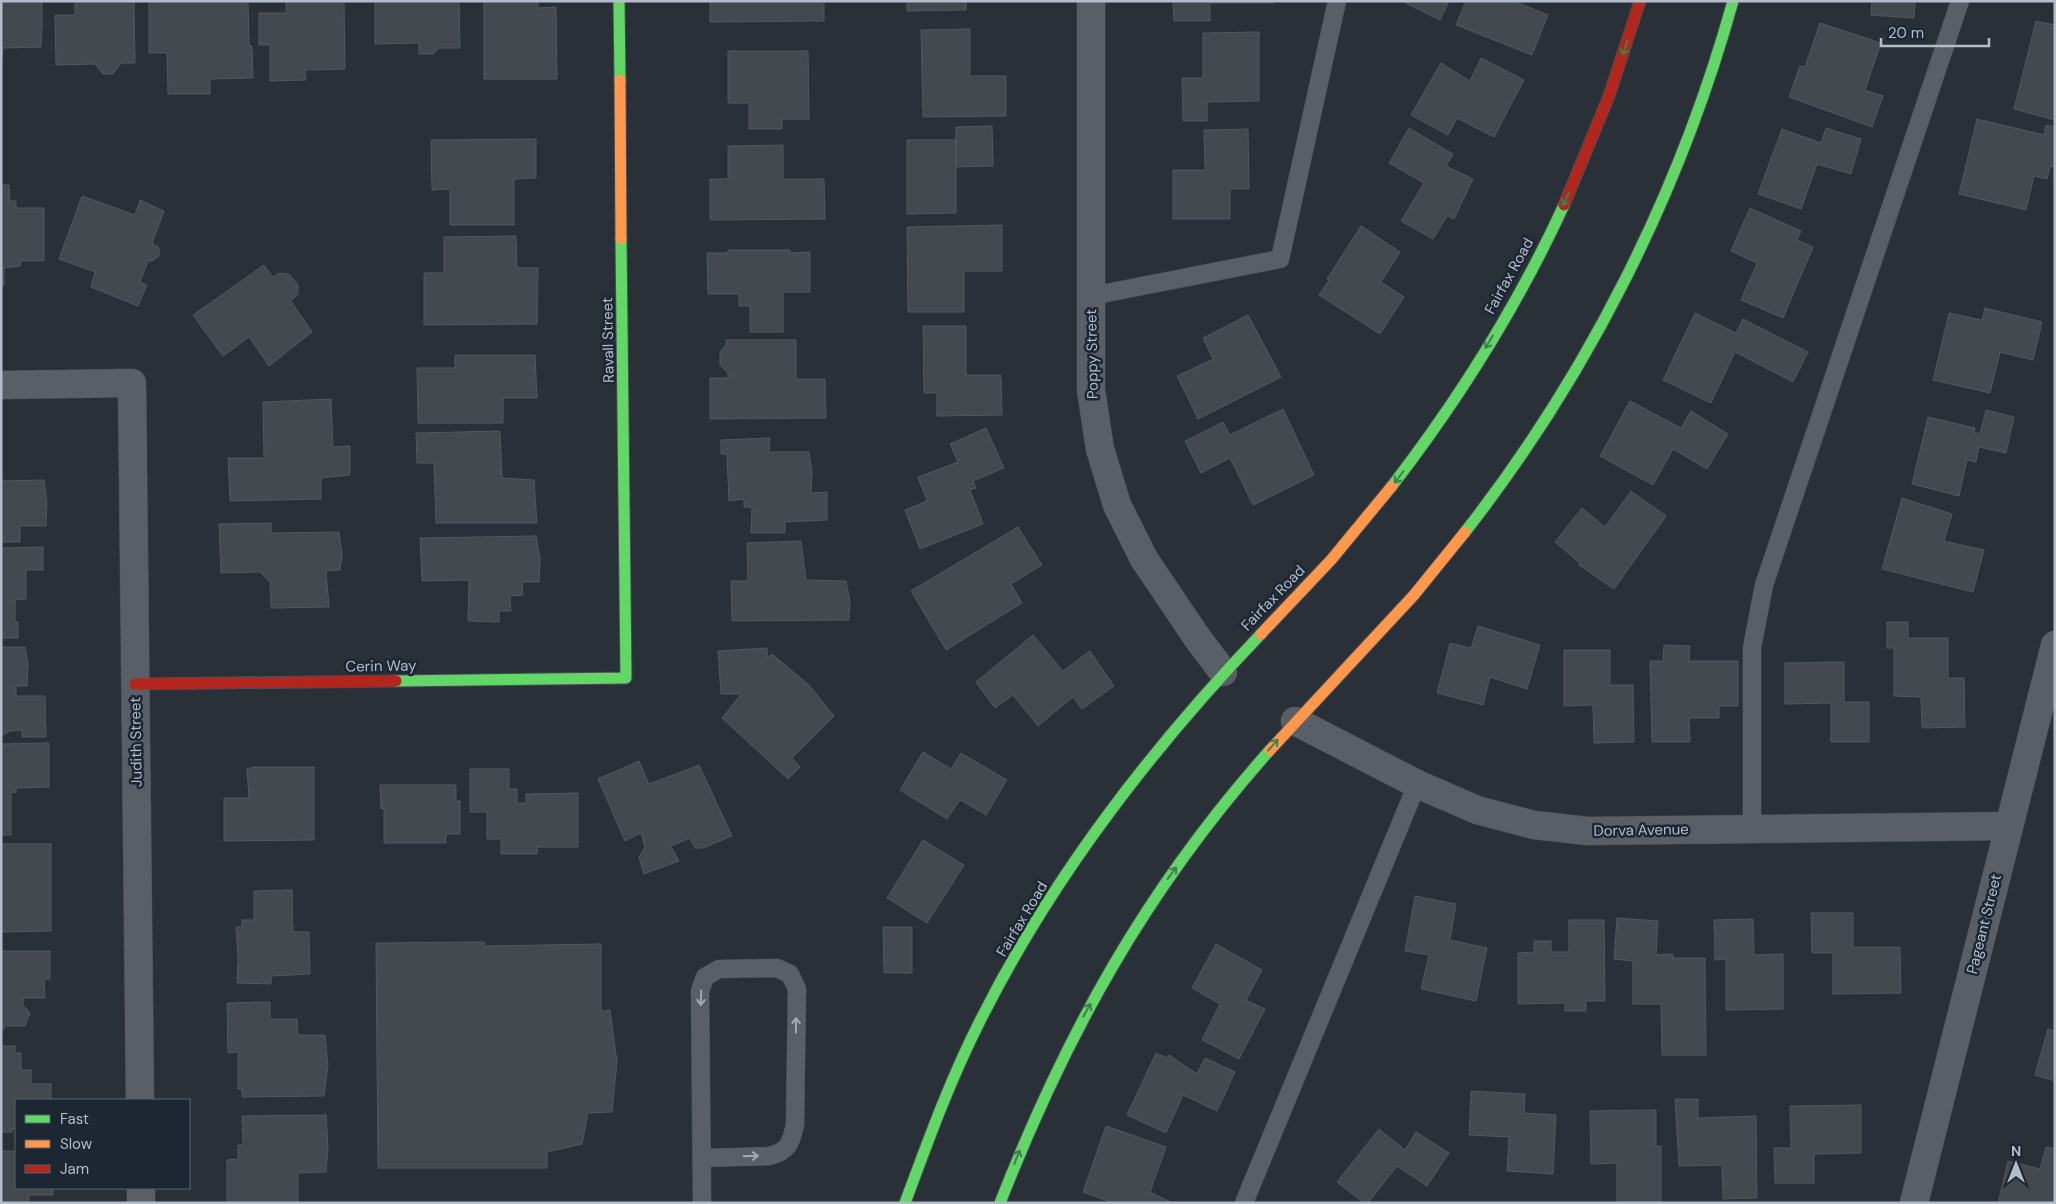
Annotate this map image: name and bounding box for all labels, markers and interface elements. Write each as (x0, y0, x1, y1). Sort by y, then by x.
scale bar (1881, 15, 1988, 47)
text: 20 m (1888, 23, 1924, 43)
one-way arrow (1620, 39, 1629, 55)
one-way arrow (1561, 191, 1570, 206)
street label: Fairfax Road (1480, 234, 1538, 318)
street label: Ravall Street (597, 297, 619, 383)
street label: Poppy Street (1081, 309, 1103, 399)
one-way arrow (1484, 334, 1494, 349)
one-way arrow (1394, 470, 1404, 484)
street label: Fairfax Road (1237, 561, 1309, 635)
street label: Cerin Way (345, 655, 417, 677)
street label: Judith Street (125, 697, 147, 787)
one-way arrow (1268, 739, 1279, 752)
street label: Dorva Avenue (1593, 819, 1689, 841)
one-way arrow (1167, 866, 1177, 880)
street label: Pageant Street (1962, 872, 2006, 976)
street label: Fairfax Road (992, 878, 1052, 960)
one-way arrow (696, 989, 705, 1005)
one-way arrow (1082, 1004, 1092, 1018)
one-way arrow (792, 1018, 801, 1034)
legend (15, 1099, 190, 1189)
text: Fast (60, 1109, 89, 1129)
text: Slow (60, 1134, 93, 1154)
north arrow (1991, 1139, 2041, 1189)
text: N (2011, 1142, 2021, 1160)
one-way arrow (1013, 1150, 1022, 1165)
one-way arrow (743, 1152, 759, 1161)
text: Jam (60, 1159, 89, 1179)

